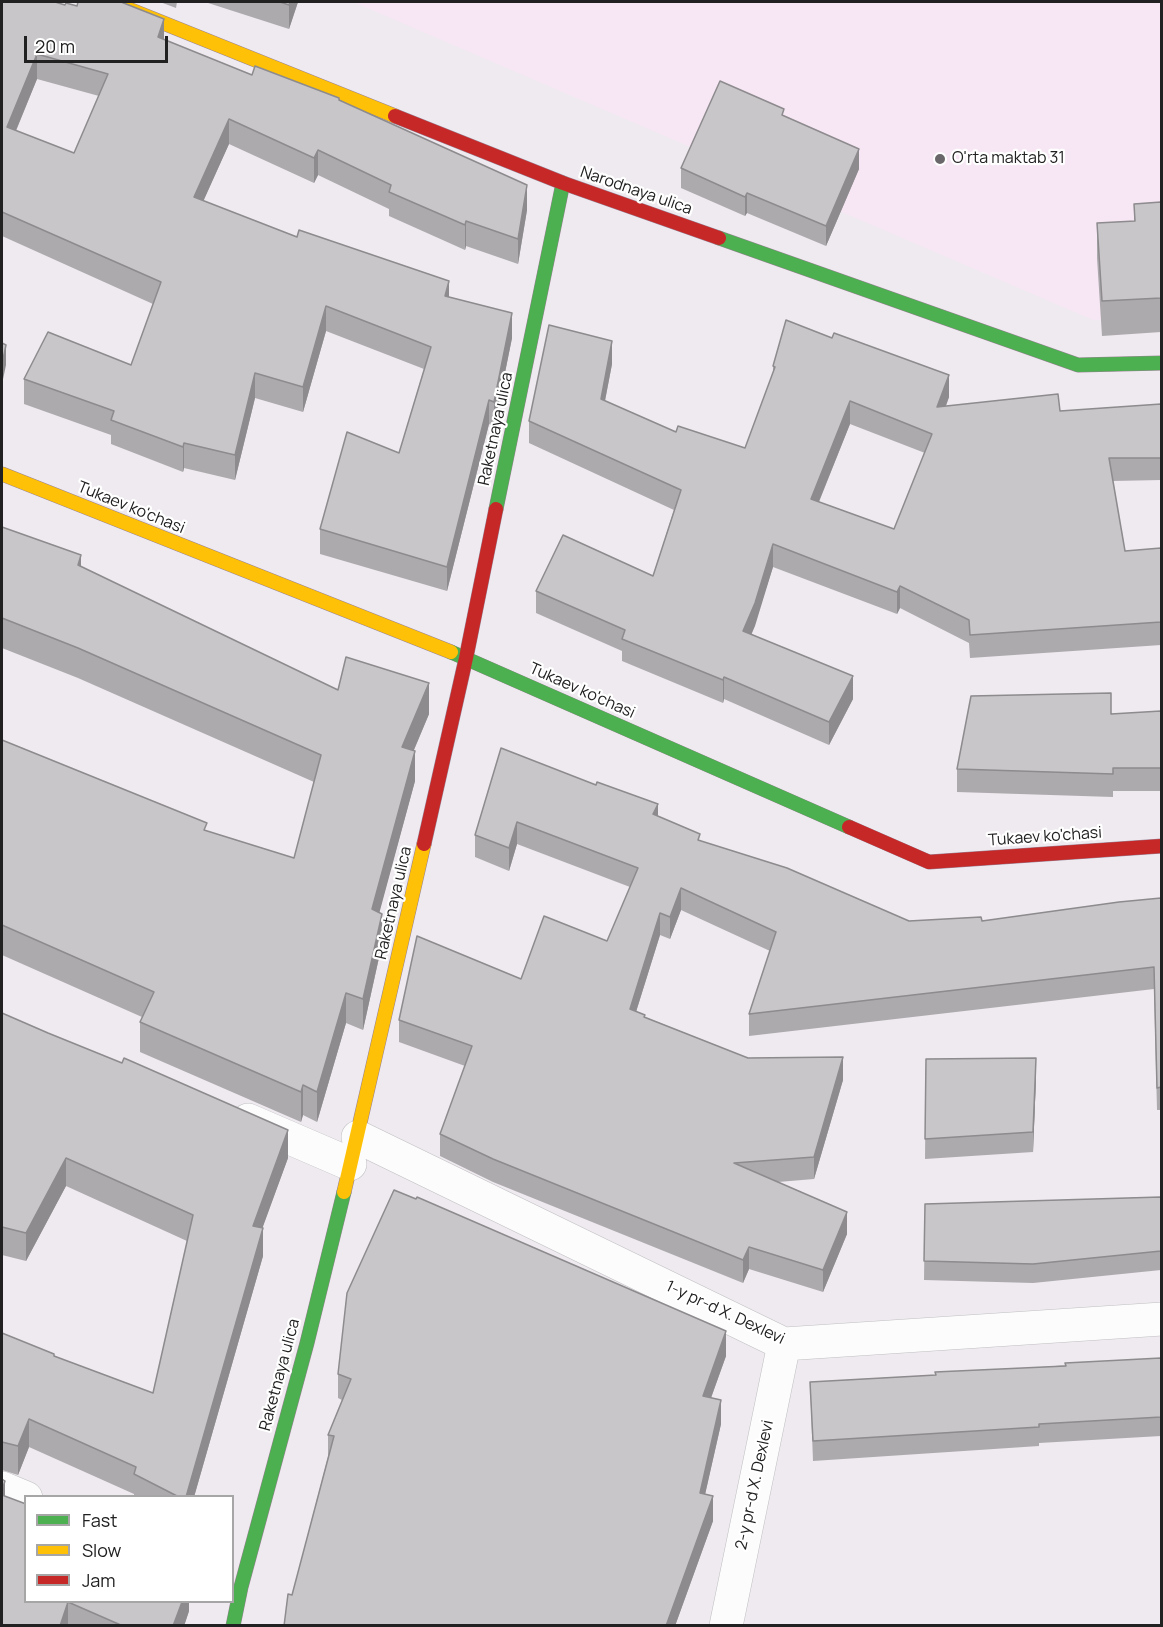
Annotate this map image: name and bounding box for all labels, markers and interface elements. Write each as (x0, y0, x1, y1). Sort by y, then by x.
scale bar (27, 24, 171, 62)
text: 20 m (35, 34, 75, 58)
place label: O'rta maktab 31 (952, 149, 1065, 169)
marker: O'rta maktab 31 (933, 152, 947, 166)
street label: Narodnaya ulica (577, 163, 695, 219)
street label: Raketnaya ulica (475, 371, 517, 487)
street label: Tukaev ko'chasi (75, 478, 187, 538)
street label: Tukaev ko'chasi (526, 659, 638, 723)
street label: Tukaev ko'chasi (988, 823, 1102, 851)
street label: Raketnaya ulica (372, 845, 416, 961)
street label: 1-y pr-d X. Dexlevi (662, 1277, 788, 1349)
street label: Raketnaya ulica (256, 1317, 304, 1433)
street label: 2-y pr-d X. Dexlevi (732, 1418, 778, 1552)
legend (24, 1495, 234, 1603)
text: Fast (82, 1508, 117, 1532)
text: Slow (82, 1538, 121, 1562)
text: Jam (82, 1568, 116, 1592)

